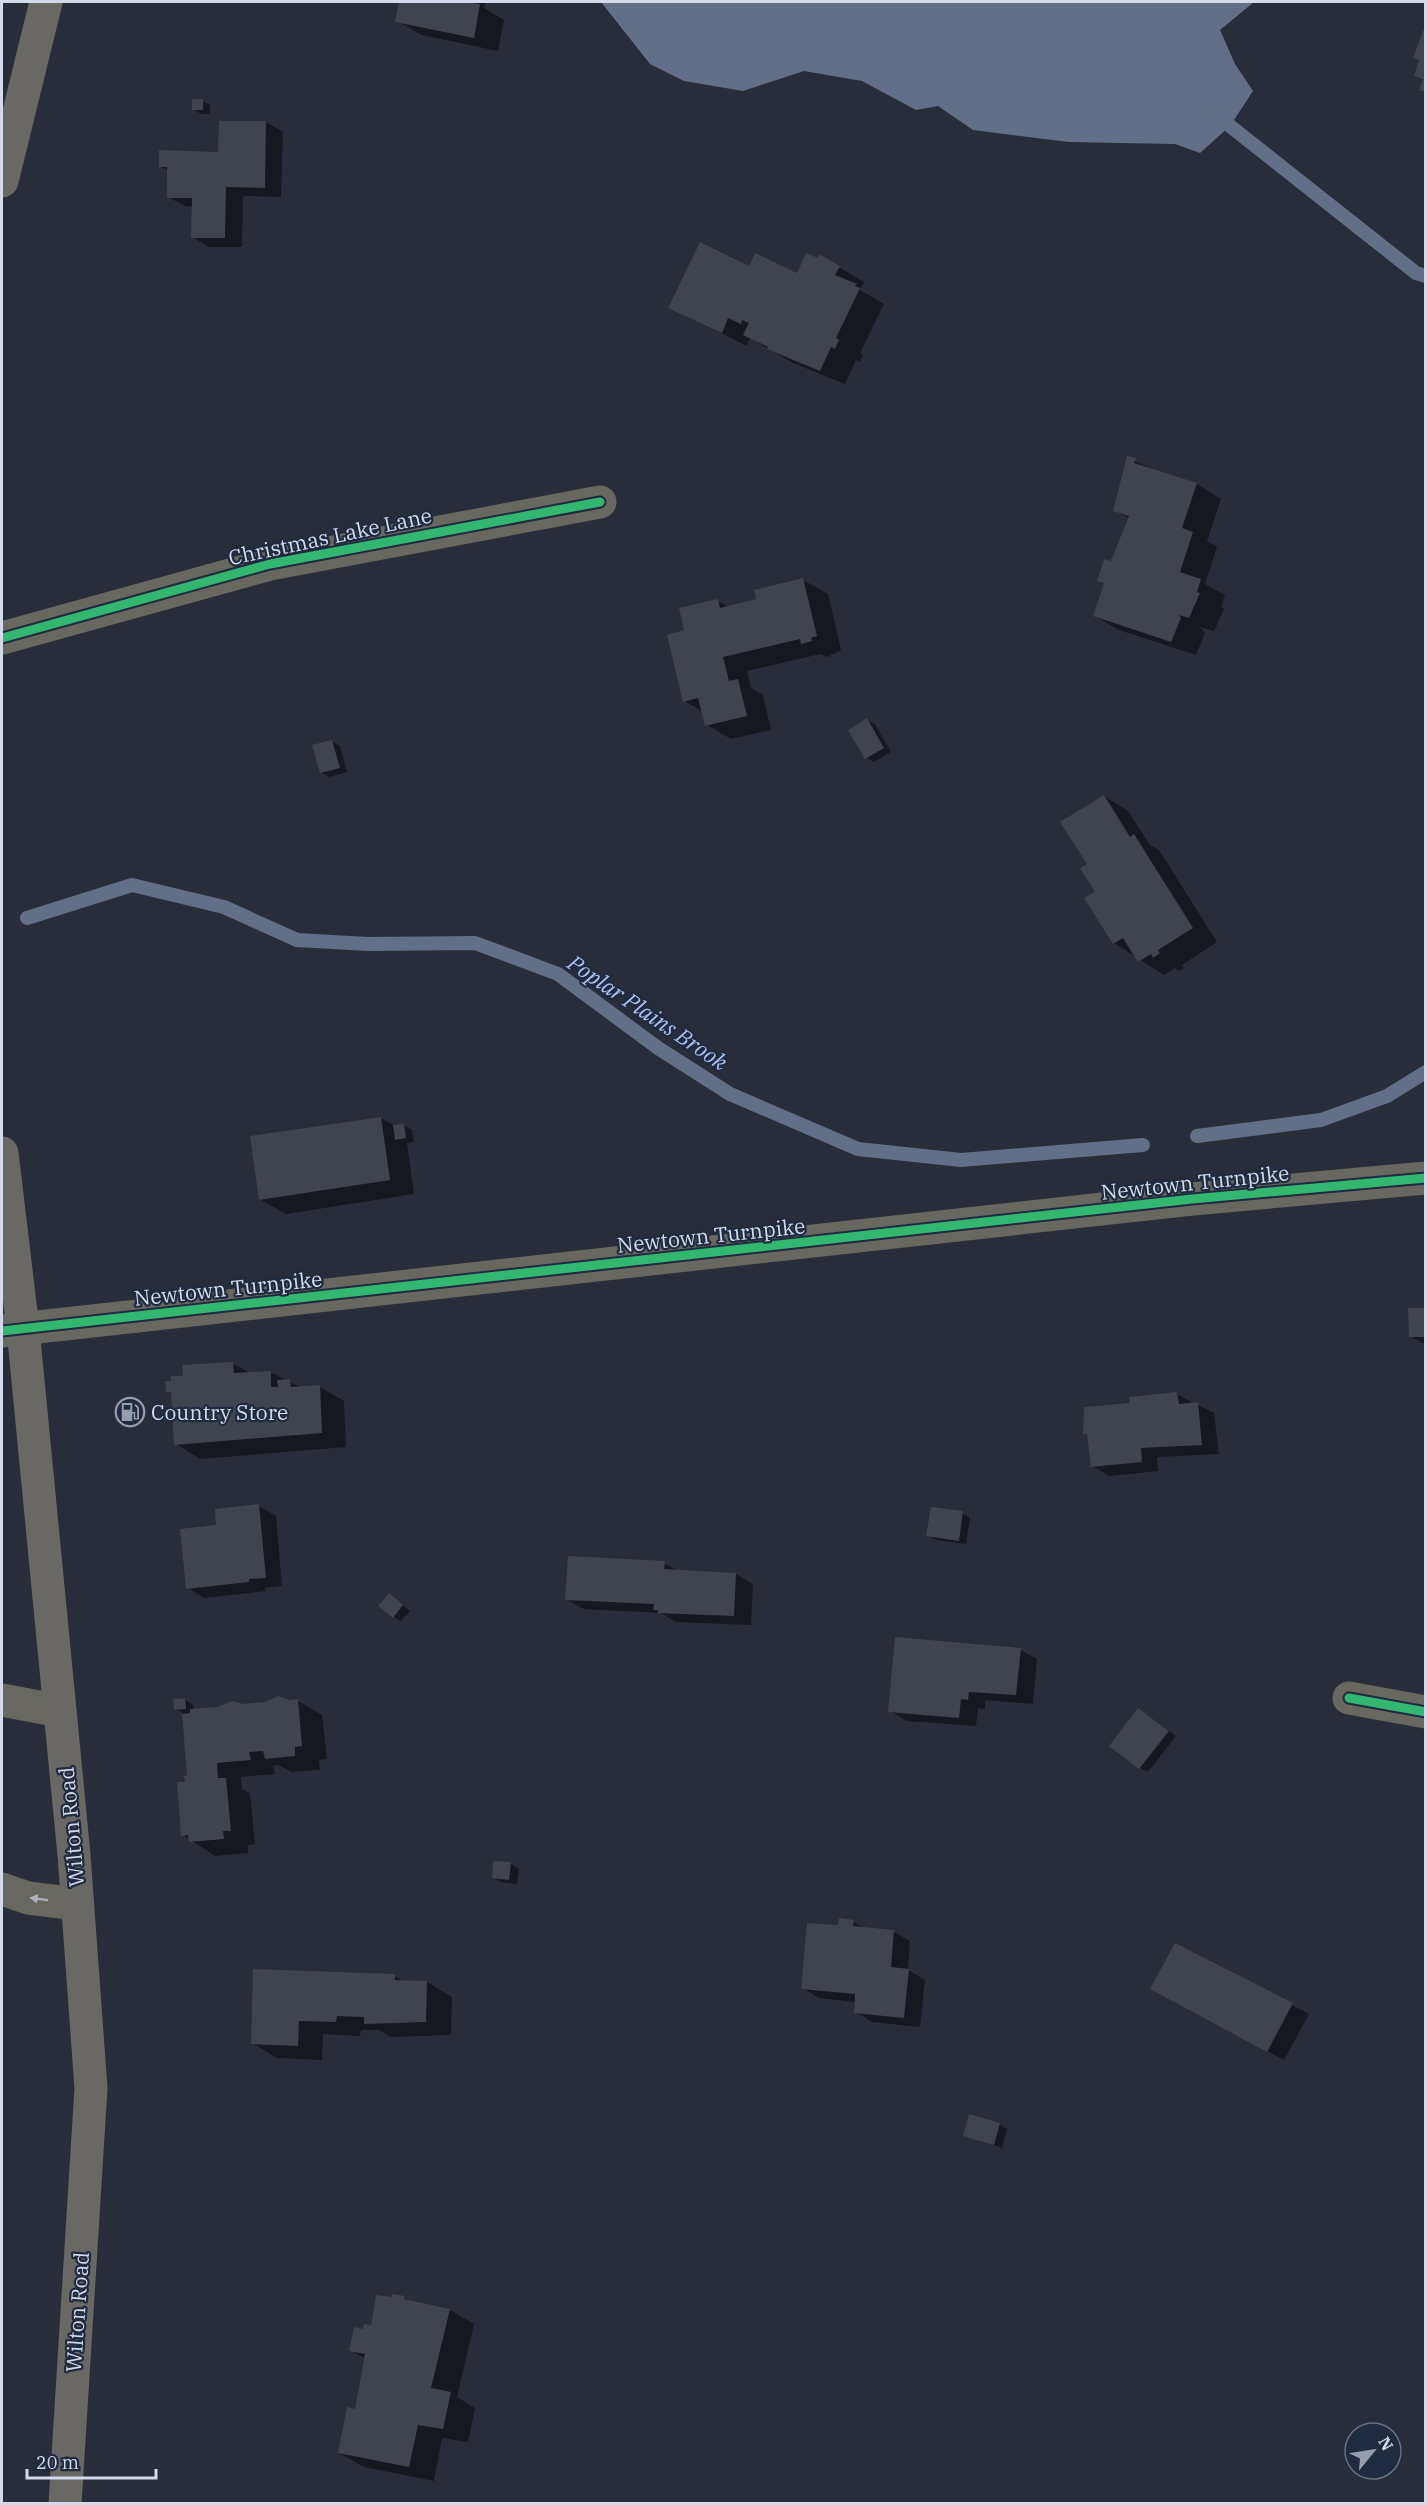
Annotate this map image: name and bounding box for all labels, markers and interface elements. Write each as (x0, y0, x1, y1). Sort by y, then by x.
street label: Christmas Lake Lane (226, 501, 434, 571)
water label: Poplar Plains Brook (562, 947, 734, 1076)
street label: Newtown Turnpike (1099, 1158, 1291, 1206)
street label: Newtown Turnpike (615, 1211, 807, 1259)
street label: Newtown Turnpike (132, 1264, 324, 1312)
fuel station icon: Country Store (114, 1396, 146, 1428)
place label: Country Store (151, 1398, 288, 1426)
street label: Wilton Road (52, 1765, 90, 1888)
one-way arrow (29, 1895, 48, 1904)
street label: Wilton Road (59, 2251, 95, 2373)
north arrow (1343, 2421, 1403, 2481)
text: N (1374, 2433, 1398, 2454)
scale bar (27, 2442, 156, 2480)
text: 20 m (36, 2451, 79, 2474)

